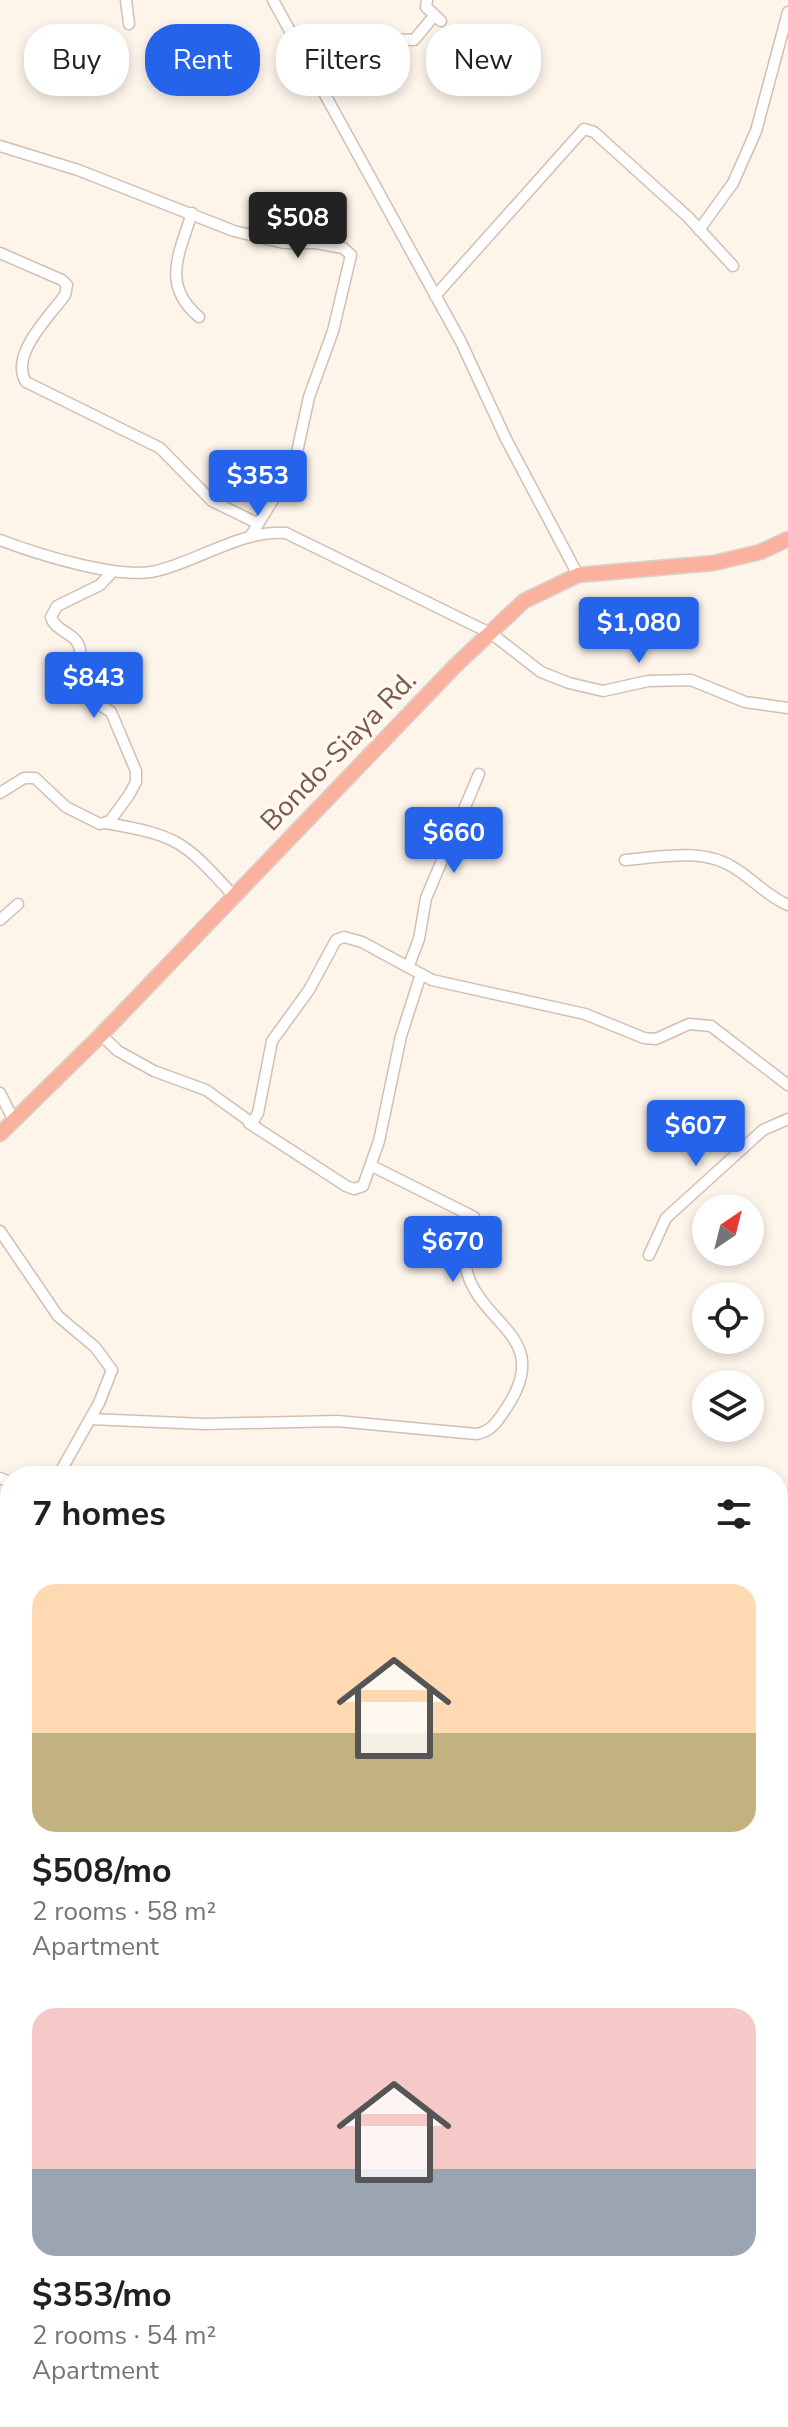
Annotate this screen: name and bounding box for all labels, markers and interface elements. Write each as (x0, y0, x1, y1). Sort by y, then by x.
chip: Buy (24, 24, 129, 96)
chip: Rent (145, 24, 260, 96)
chip: Filters (276, 24, 410, 96)
chip: New (426, 24, 541, 96)
pin: $508 (251, 192, 345, 260)
text: $508 (267, 200, 329, 235)
pin: $353 (211, 450, 305, 518)
text: $353 (227, 458, 289, 493)
pin: $1,080 (574, 597, 704, 665)
text: $1,080 (597, 605, 681, 640)
pin: $843 (47, 652, 141, 720)
text: $843 (63, 660, 125, 695)
street label: Bondo-Siaya Rd. (252, 662, 425, 839)
pin: $660 (407, 807, 501, 875)
text: $660 (423, 815, 485, 850)
pin: $607 (649, 1100, 743, 1168)
text: $607 (665, 1108, 727, 1143)
north arrow (692, 1194, 764, 1266)
map controls (692, 1194, 764, 1442)
pin: $670 (406, 1216, 500, 1284)
text: $670 (422, 1224, 484, 1259)
button: locate (692, 1282, 764, 1354)
button: layers (692, 1370, 764, 1442)
text: 7 homes (32, 1491, 166, 1537)
icon: filters (712, 1492, 756, 1536)
icon: home (322, 1636, 466, 1780)
text: $508/mo (32, 1848, 172, 1894)
text: 2 rooms · 58 m² (32, 1894, 216, 1929)
text: Apartment (32, 1929, 159, 1964)
icon: home (322, 2060, 466, 2204)
text: $353/mo (32, 2272, 172, 2318)
text: 2 rooms · 54 m² (32, 2318, 216, 2353)
text: Apartment (32, 2353, 159, 2388)

